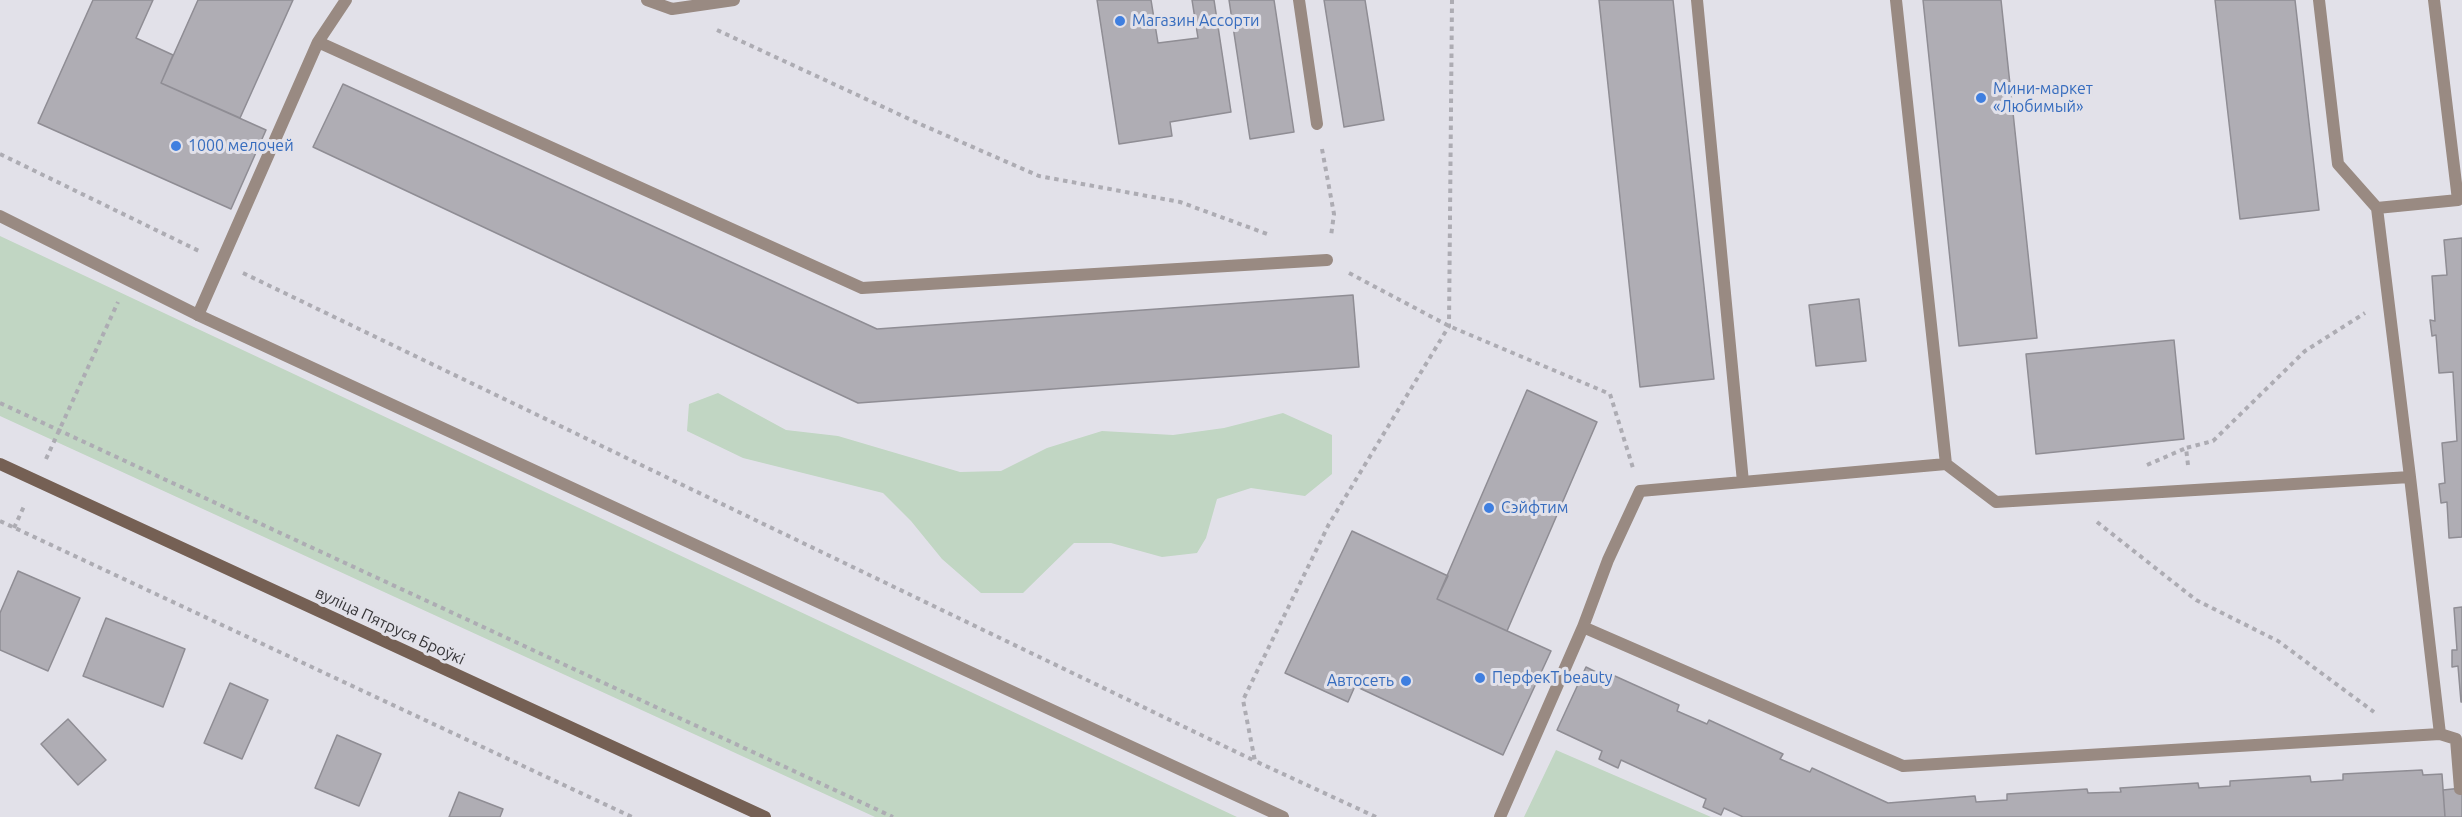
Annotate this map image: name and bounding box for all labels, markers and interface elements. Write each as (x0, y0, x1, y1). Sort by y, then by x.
place label: Магазин Ассорти (1132, 11, 1259, 31)
marker: Магазин Ассорти (1113, 14, 1127, 28)
place label: Мини-маркет «Любимый» (1993, 79, 2093, 117)
marker: Мини-маркет «Любимый» (1974, 91, 1988, 105)
place label: 1000 мелочей (188, 136, 294, 156)
marker: 1000 мелочей (169, 139, 183, 153)
place label: Сэйфтим (1501, 498, 1568, 518)
marker: Сэйфтим (1482, 501, 1496, 515)
street label: вуліца Пятруся Броўкі (312, 583, 468, 669)
place label: ПерфекТ beauty (1492, 668, 1613, 688)
place label: Автосеть (1327, 671, 1394, 691)
marker: ПерфекТ beauty (1473, 671, 1487, 685)
marker: Автосеть (1399, 674, 1413, 688)

